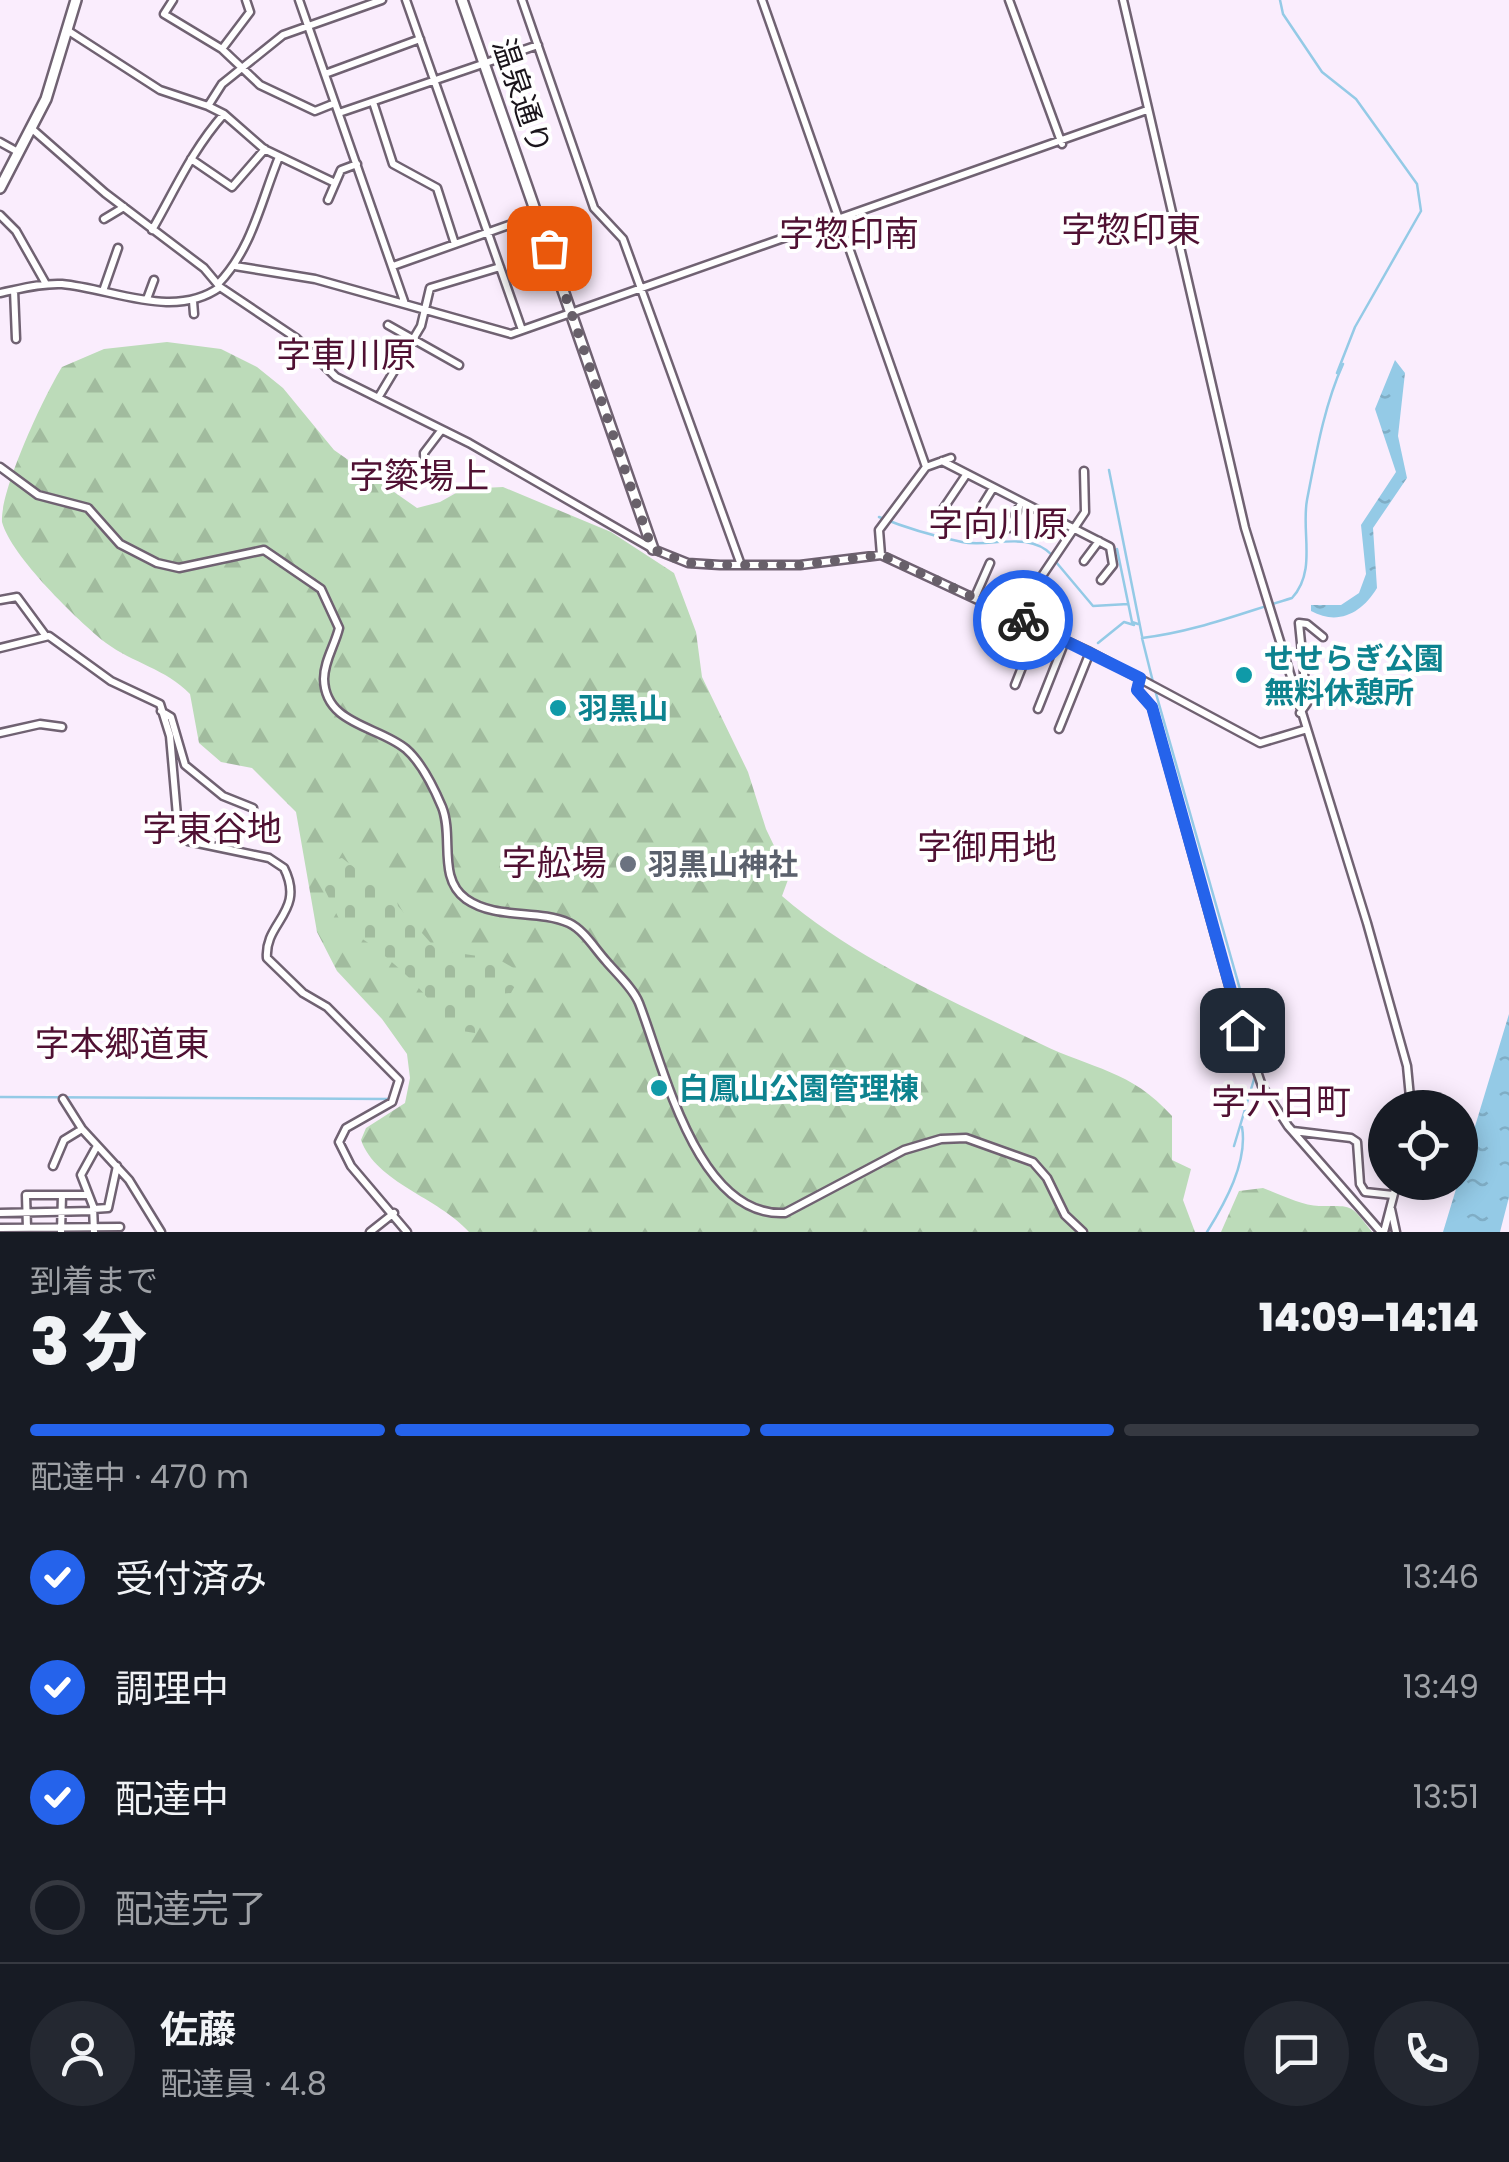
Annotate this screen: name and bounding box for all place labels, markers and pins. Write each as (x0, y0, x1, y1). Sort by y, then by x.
pin (507, 206, 592, 291)
place label: せせらぎ公園 無料休憩所 (1264, 637, 1444, 714)
marker: せせらぎ公園 無料休憩所 (1233, 664, 1255, 686)
place label: 羽黒山 (578, 687, 668, 730)
marker: 羽黒山 (547, 697, 569, 719)
place label: 羽黒山神社 (648, 843, 798, 886)
marker: 羽黒山神社 (617, 853, 639, 875)
pin (1200, 988, 1285, 1073)
place label: 白鳳山公園管理棟 (679, 1067, 919, 1110)
marker: 白鳳山公園管理棟 (648, 1077, 670, 1099)

